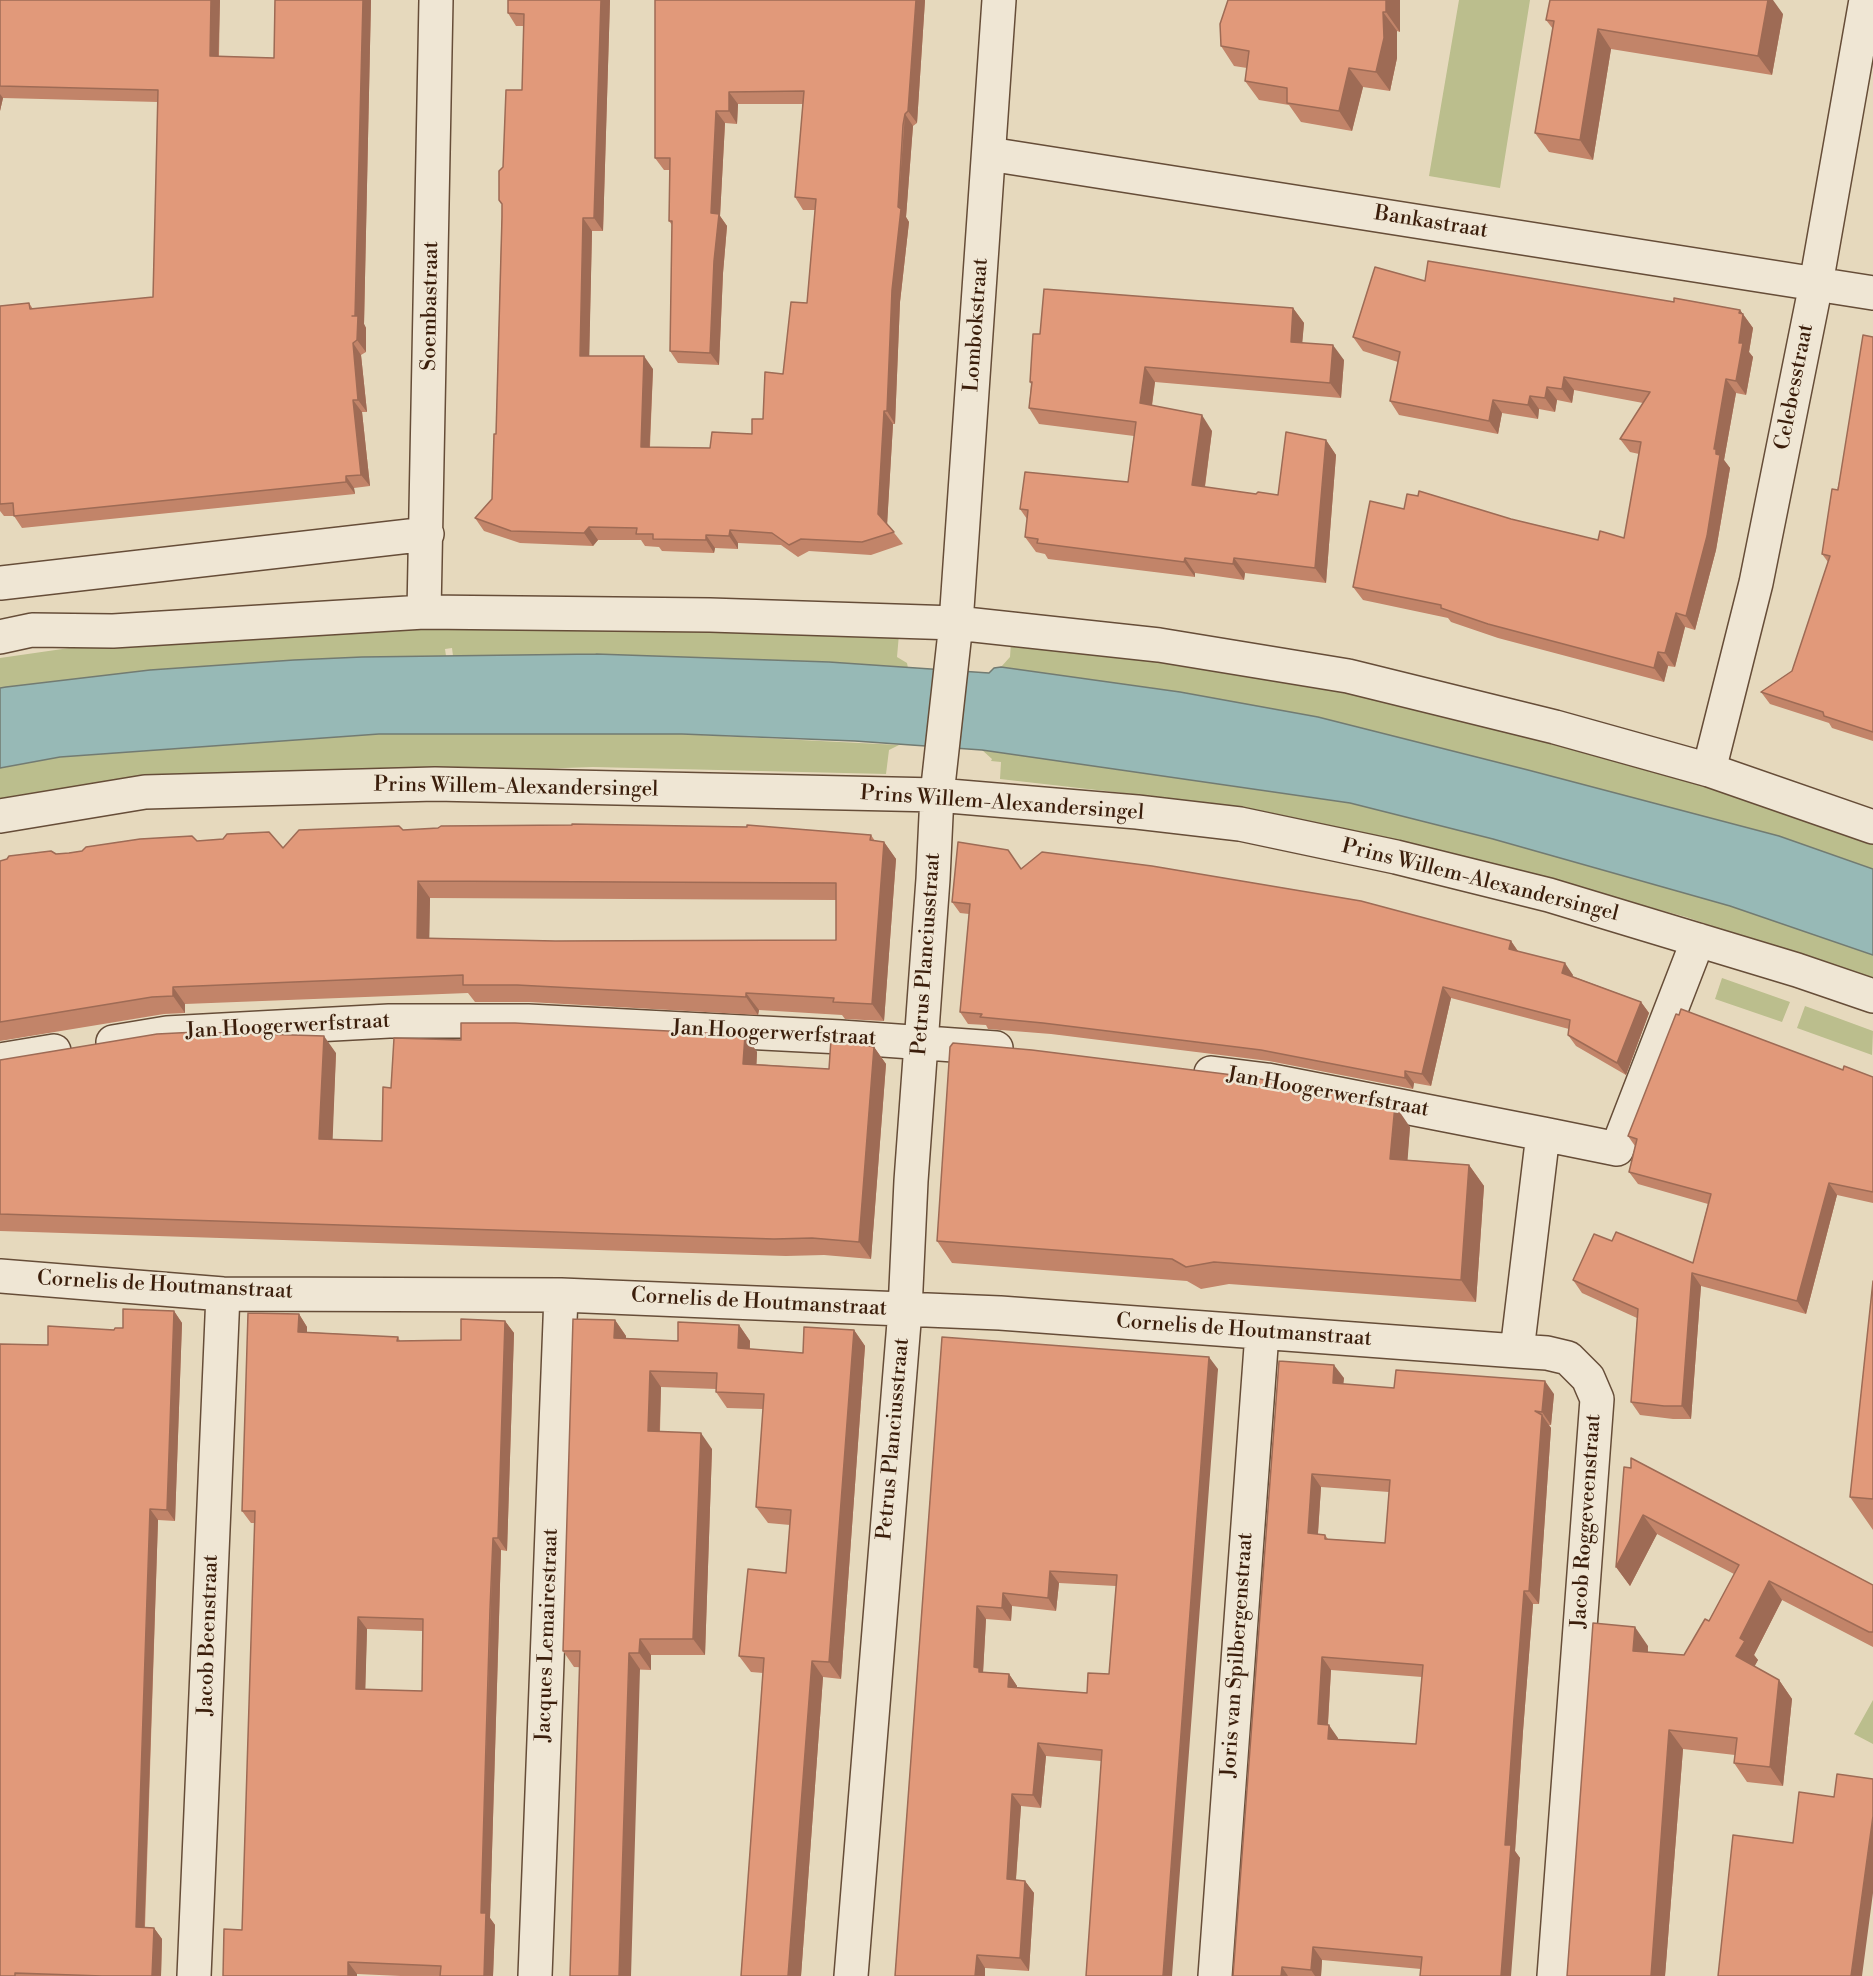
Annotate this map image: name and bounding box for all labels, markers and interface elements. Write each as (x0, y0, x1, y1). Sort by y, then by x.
street label: Bankastraat (1372, 202, 1490, 244)
street label: Soembastraat (417, 241, 445, 371)
street label: Lombokstraat (960, 257, 994, 393)
street label: Celebesstraat (1770, 322, 1820, 452)
street label: Prins Willem-Alexandersingel (373, 773, 659, 803)
street label: Prins Willem-Alexandersingel (859, 782, 1145, 826)
street label: Prins Willem-Alexandersingel (1339, 834, 1621, 928)
street label: Petrus Planciusstraat (907, 852, 947, 1056)
street label: Jan Hoogerwerfstraat (185, 1009, 391, 1045)
street label: Jan Hoogerwerfstraat (671, 1016, 877, 1052)
street label: Jan Hoogerwerfstraat (1225, 1063, 1431, 1123)
street label: Cornelis de Houtmanstraat (36, 1267, 294, 1305)
street label: Cornelis de Houtmanstraat (630, 1284, 888, 1322)
street label: Cornelis de Houtmanstraat (1115, 1309, 1373, 1353)
street label: Petrus Planciusstraat (873, 1337, 915, 1541)
street label: Jacob Roggeveenstraat (1567, 1413, 1607, 1629)
street label: Jacques Lemairestraat (532, 1528, 564, 1742)
street label: Joris van Spilbergenstraat (1217, 1532, 1259, 1778)
street label: Jacob Beenstraat (194, 1554, 224, 1716)

